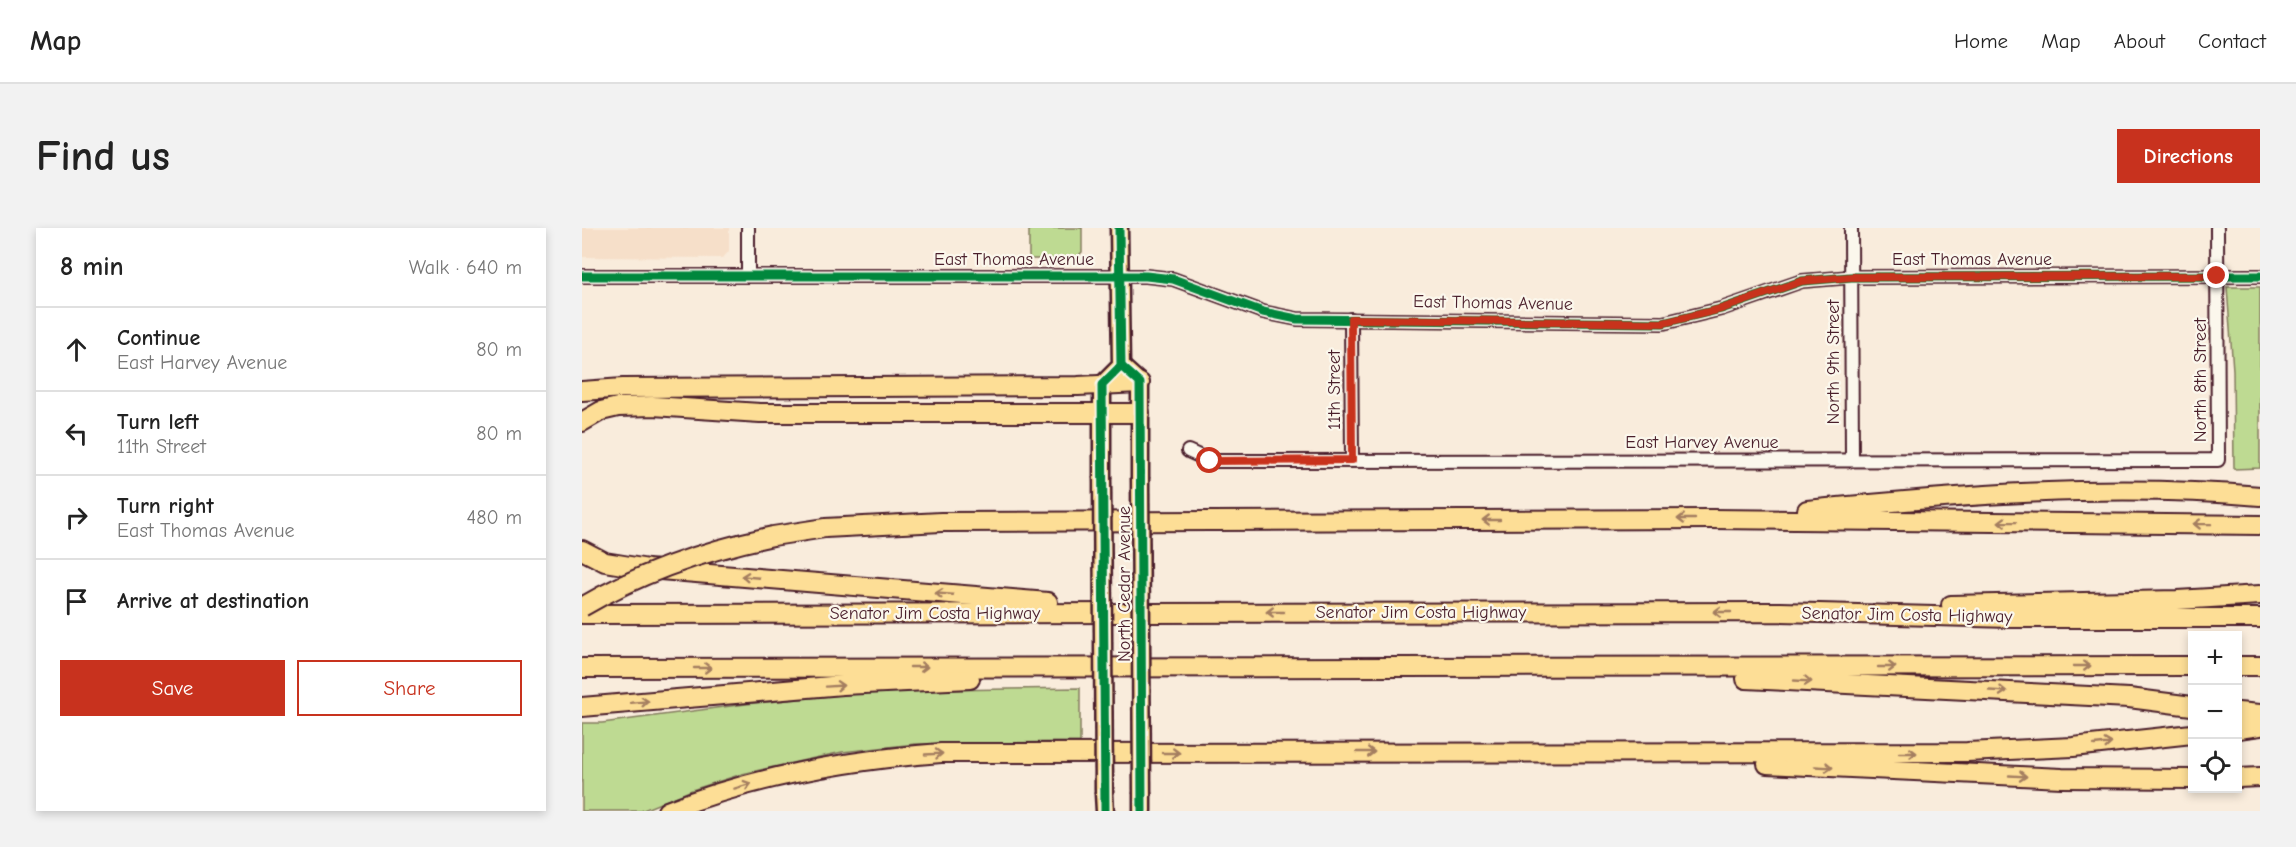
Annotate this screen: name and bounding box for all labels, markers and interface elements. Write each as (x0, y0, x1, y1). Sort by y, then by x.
text: Map (30, 25, 81, 57)
text: Home (1954, 29, 2008, 53)
text: Map (2041, 29, 2081, 53)
text: About (2114, 29, 2165, 53)
text: Contact (2198, 29, 2266, 53)
button: Directions (2117, 129, 2260, 183)
text: Find us (36, 132, 170, 181)
street label: East Thomas Avenue (934, 249, 1094, 270)
street label: East Thomas Avenue (1892, 249, 2052, 270)
text: 8 min (60, 252, 124, 282)
text: Walk · 640 m (409, 256, 522, 279)
route end (2203, 262, 2229, 288)
street label: East Thomas Avenue (1413, 291, 1573, 315)
street label: North 9th Street (1823, 299, 1844, 424)
street label: North 8th Street (2190, 317, 2211, 442)
text: Continue (117, 325, 200, 351)
icon: ahead (60, 333, 93, 366)
text: 80 m (476, 338, 522, 361)
street label: 11th Street (1324, 349, 1345, 430)
text: East Harvey Avenue (117, 351, 287, 374)
text: Turn left (117, 409, 199, 435)
icon: left (60, 417, 93, 450)
text: 80 m (476, 422, 522, 445)
street label: East Harvey Avenue (1625, 432, 1779, 453)
text: 11th Street (117, 435, 206, 458)
route start (1196, 447, 1222, 473)
text: Turn right (117, 493, 214, 519)
icon: right (60, 501, 93, 534)
text: 480 m (467, 506, 522, 529)
street label: North Cedar Avenue (1114, 506, 1135, 662)
one-way arrow (1676, 513, 1696, 525)
one-way arrow (1481, 514, 1501, 526)
one-way arrow (1997, 516, 2017, 528)
one-way arrow (2192, 518, 2212, 530)
text: East Thomas Avenue (117, 519, 295, 542)
one-way arrow (740, 572, 760, 583)
icon: arrive (60, 585, 93, 618)
text: Arrive at destination (117, 588, 309, 614)
one-way arrow (935, 588, 955, 599)
street label: Senator Jim Costa Highway (1316, 602, 1527, 623)
street label: Senator Jim Costa Highway (830, 603, 1041, 624)
street label: Senator Jim Costa Highway (1802, 603, 2013, 627)
one-way arrow (1266, 606, 1286, 618)
one-way arrow (1713, 606, 1733, 618)
map controls (2188, 631, 2242, 793)
button: + (2188, 631, 2242, 685)
button: Save (60, 660, 285, 716)
button: Share (297, 660, 522, 716)
one-way arrow (2072, 660, 2092, 672)
one-way arrow (909, 661, 929, 673)
one-way arrow (1877, 661, 1897, 673)
one-way arrow (693, 662, 713, 674)
one-way arrow (1792, 676, 1812, 687)
one-way arrow (824, 680, 844, 691)
button: − (2188, 685, 2242, 739)
one-way arrow (1987, 686, 2007, 697)
one-way arrow (630, 696, 650, 707)
one-way arrow (2092, 738, 2112, 749)
button: locate (2188, 739, 2242, 793)
one-way arrow (1356, 746, 1376, 758)
one-way arrow (1161, 747, 1181, 759)
one-way arrow (1898, 747, 1918, 759)
one-way arrow (924, 748, 944, 759)
one-way arrow (1813, 761, 1833, 772)
one-way arrow (2008, 771, 2028, 782)
one-way arrow (733, 780, 752, 791)

